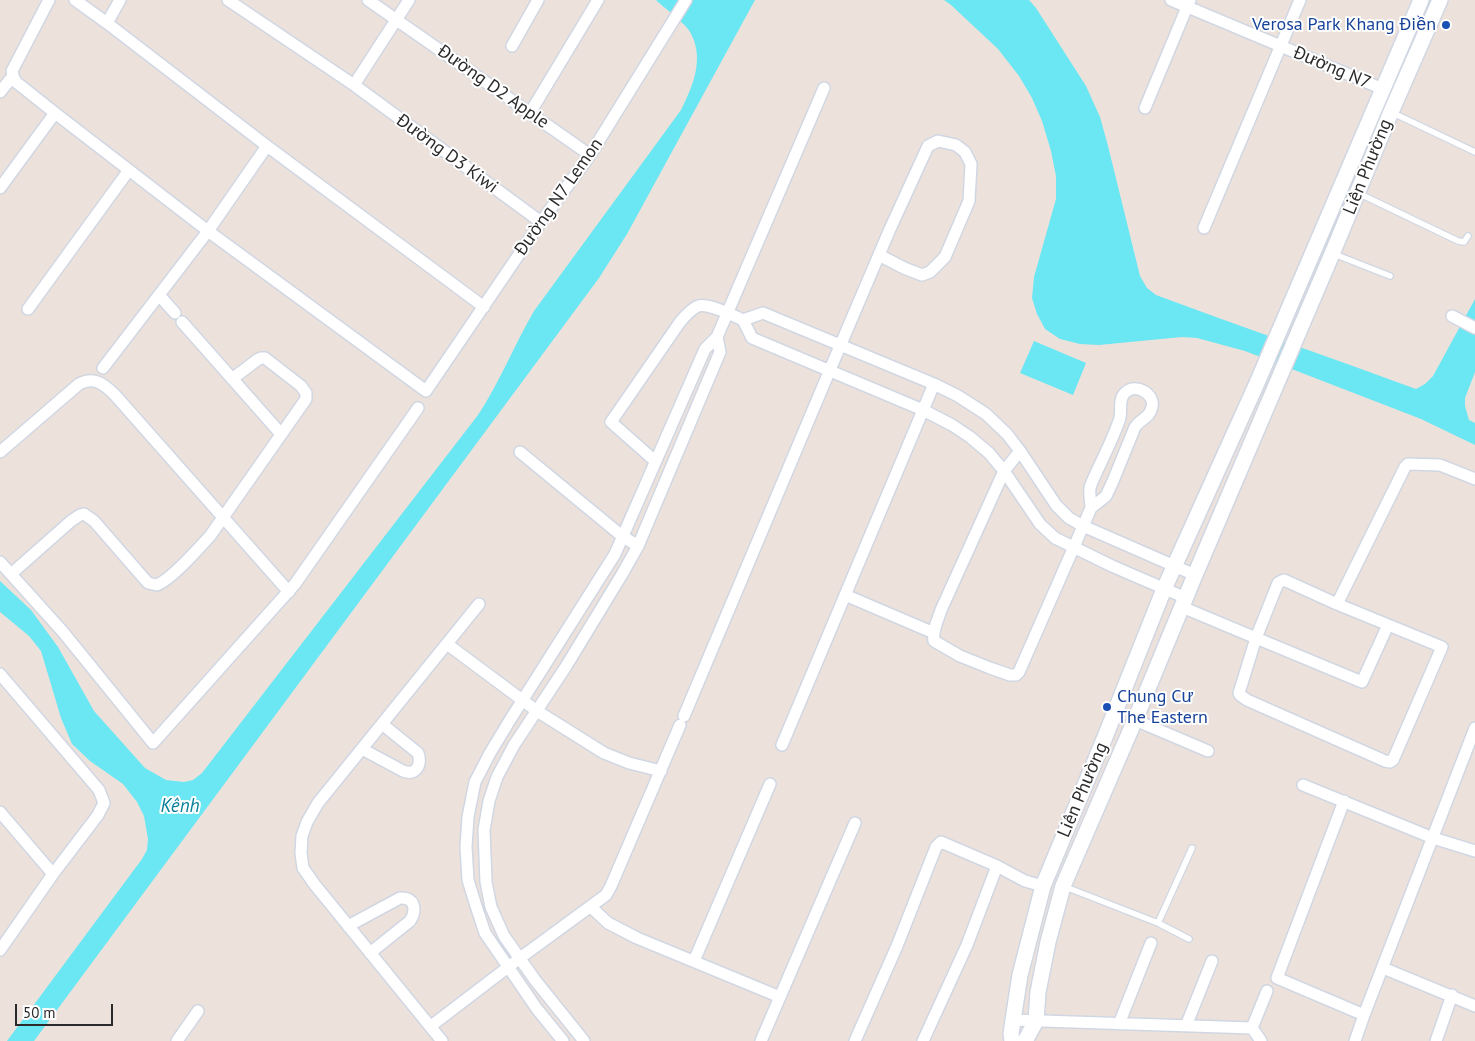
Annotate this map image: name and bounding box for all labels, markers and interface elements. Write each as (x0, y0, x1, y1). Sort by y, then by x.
place label: Verosa Park Khang Điền (1252, 14, 1436, 36)
marker: Verosa Park Khang Điền (1440, 19, 1452, 31)
street label: Đường D2 Apple (433, 41, 553, 133)
street label: Đường N7 (1290, 42, 1374, 94)
street label: Đường D3 Kiwi (392, 110, 502, 198)
street label: Liên Phường (1339, 116, 1397, 218)
street label: Đường N7 Lemon (511, 134, 607, 260)
place label: Chung Cư The Eastern (1117, 686, 1208, 729)
marker: Chung Cư The Eastern (1101, 701, 1113, 713)
street label: Liên Phường (1053, 739, 1113, 841)
water label: Kênh (160, 796, 200, 818)
scale bar (18, 994, 115, 1026)
text: 50 m (23, 1003, 56, 1022)

